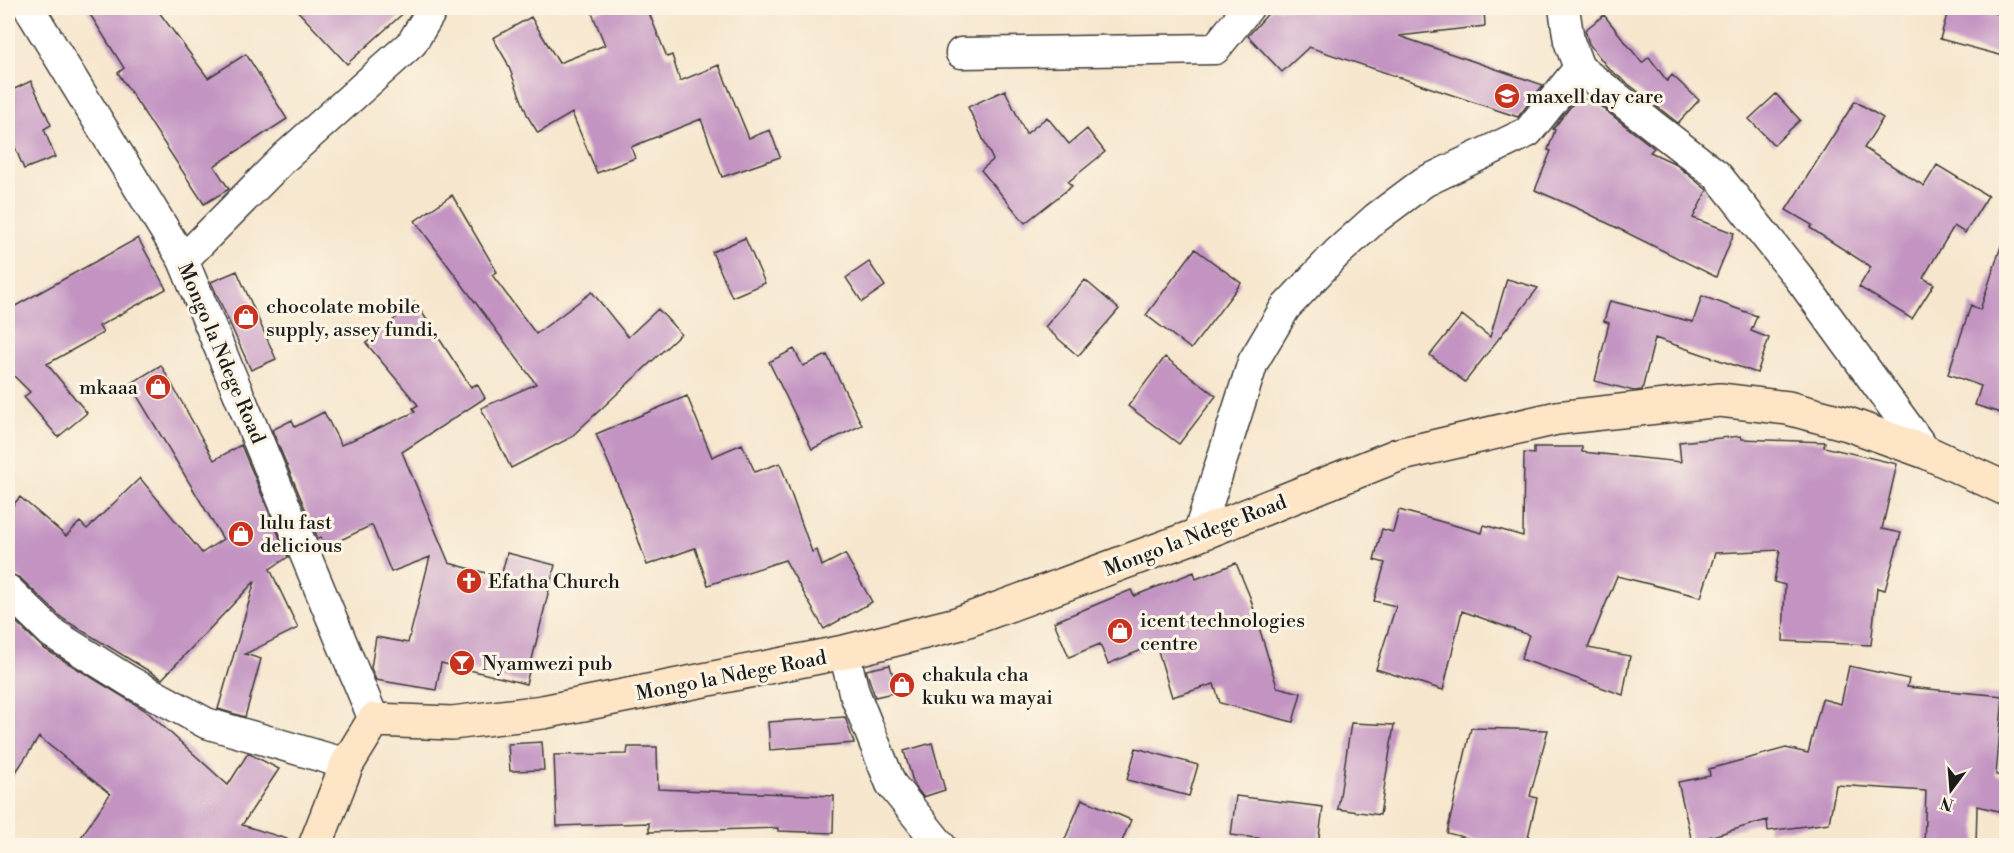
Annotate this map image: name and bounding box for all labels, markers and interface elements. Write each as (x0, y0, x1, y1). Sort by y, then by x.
school or university icon: maxell day care (1492, 81, 1522, 111)
place label: maxell day care (1526, 85, 1663, 110)
street label: Mongo la Ndege Road (171, 260, 270, 448)
place label: chocolate mobile supply, assey fundi, (266, 295, 438, 343)
shop icon: chocolate mobile supply, assey fundi, (231, 302, 261, 332)
shop icon: mkaaa (143, 372, 173, 402)
place label: mkaaa (79, 376, 139, 401)
street label: Mongo la Ndege Road (1101, 490, 1291, 583)
place label: lulu fast delicious (260, 511, 342, 559)
shop icon: lulu fast delicious (226, 519, 256, 549)
church icon: Efatha Church (454, 566, 484, 596)
place label: Efatha Church (488, 570, 620, 595)
place label: icent technologies centre (1140, 609, 1305, 657)
shop icon: icent technologies centre (1105, 616, 1135, 646)
street label: Mongo la Ndege Road (634, 646, 829, 707)
bar icon: Nyamwezi pub (447, 648, 477, 678)
place label: Nyamwezi pub (482, 652, 612, 677)
place label: chakula cha kuku wa mayai (922, 663, 1053, 711)
shop icon: chakula cha kuku wa mayai (887, 670, 917, 700)
north arrow (1921, 760, 1981, 820)
text: N (1938, 792, 1956, 815)

